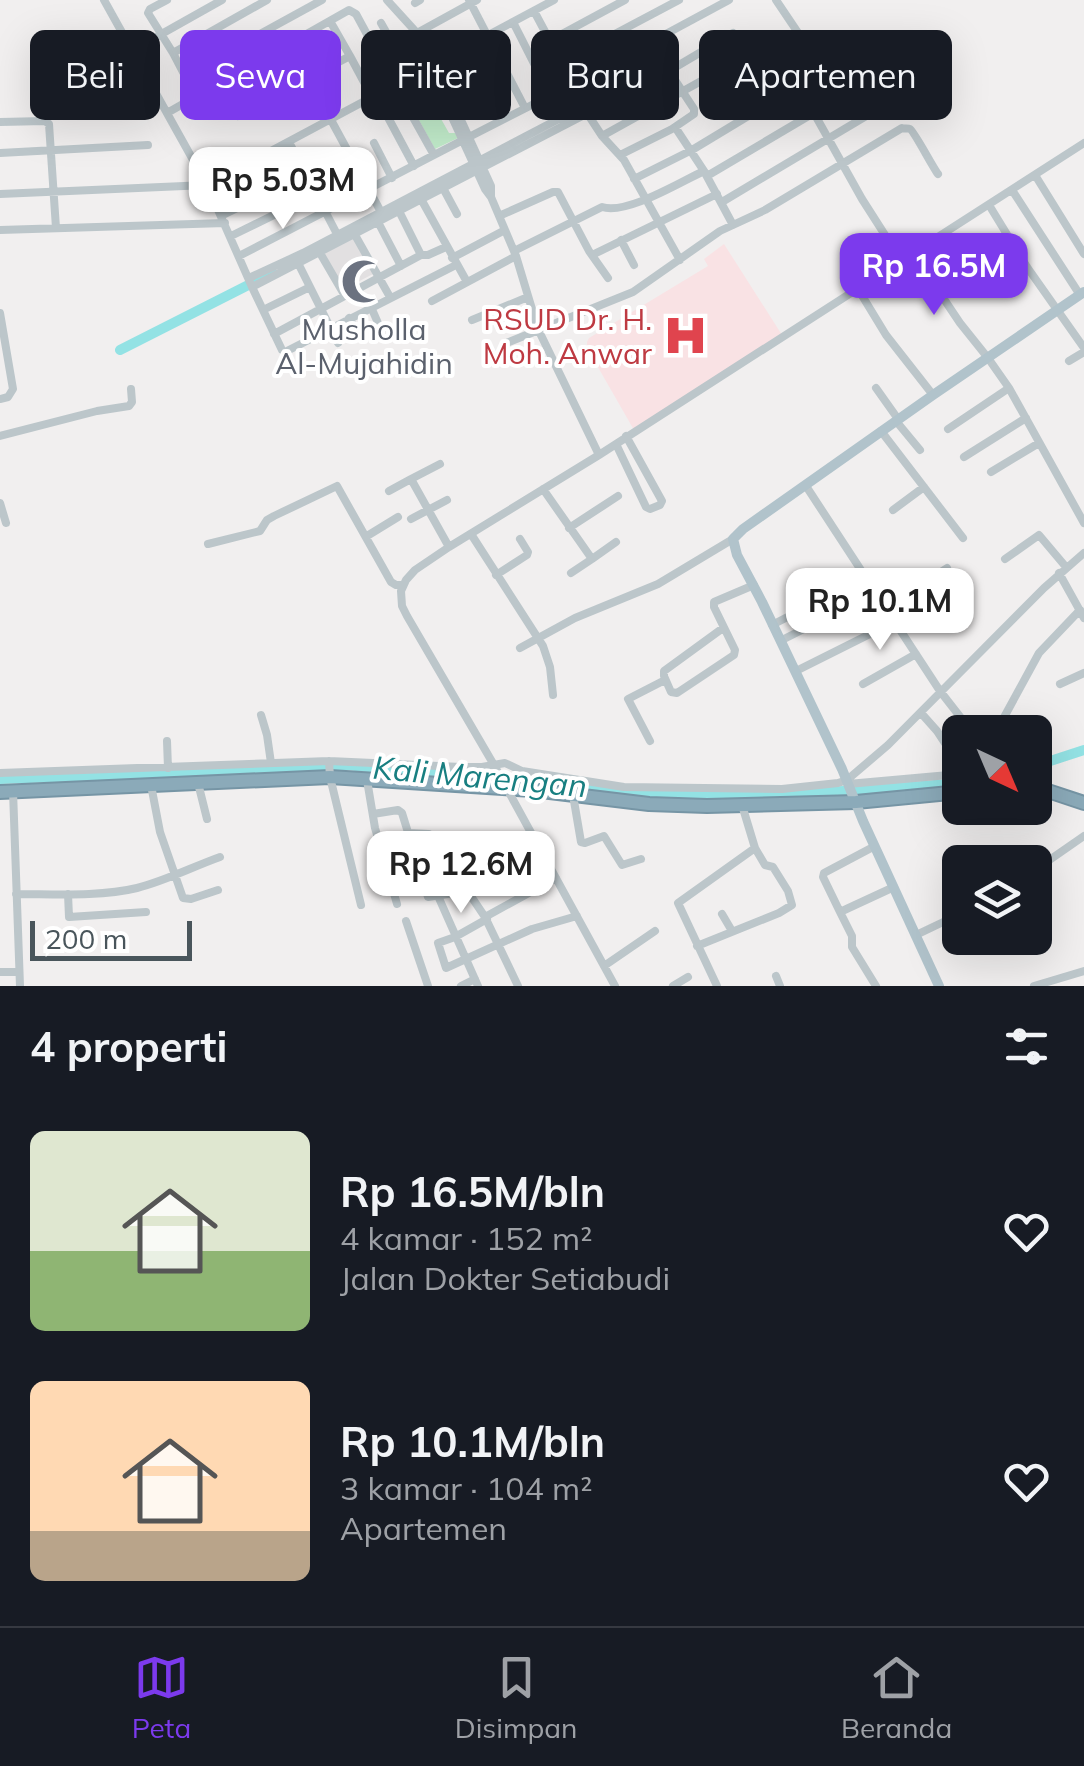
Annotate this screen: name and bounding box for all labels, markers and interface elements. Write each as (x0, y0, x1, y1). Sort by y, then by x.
chip: Beli (30, 30, 160, 120)
chip: Sewa (180, 30, 341, 120)
chip: Filter (361, 30, 511, 120)
chip: Baru (531, 30, 679, 120)
chip: Apartemen (699, 30, 952, 120)
pin: Rp 5.03M (180, 147, 386, 232)
text: Rp 5.03M (211, 159, 355, 199)
pin: Rp 16.5M (831, 233, 1037, 318)
text: Rp 16.5M (862, 245, 1006, 285)
mosque icon: Musholla Al-Mujahidin (340, 258, 388, 306)
place label: RSUD Dr. H. Moh. Anwar (483, 300, 652, 372)
place label: Musholla Al-Mujahidin (275, 310, 453, 382)
hospital icon: RSUD Dr. H. Moh. Anwar (661, 312, 709, 360)
pin: Rp 10.1M (777, 568, 983, 653)
text: Rp 10.1M (808, 580, 952, 620)
north arrow (942, 715, 1052, 825)
map controls (942, 715, 1052, 955)
water label: Kali Marengan (371, 747, 589, 805)
pin: Rp 12.6M (358, 831, 564, 916)
text: Rp 12.6M (389, 843, 533, 883)
button: layers (942, 845, 1052, 955)
scale bar (30, 916, 192, 960)
text: 200 m (45, 921, 127, 956)
icon: filters (999, 1019, 1054, 1074)
text: 4 properti (30, 1020, 227, 1073)
text: Rp 16.5M/bln (340, 1165, 605, 1218)
icon: home (110, 1171, 230, 1291)
icon: heart (999, 1204, 1054, 1259)
text: 4 kamar · 152 m² (340, 1218, 592, 1258)
text: Jalan Dokter Setiabudi (340, 1258, 670, 1298)
text: Rp 10.1M/bln (340, 1415, 605, 1468)
icon: home (110, 1421, 230, 1541)
icon: heart (999, 1454, 1054, 1509)
text: 3 kamar · 104 m² (340, 1468, 592, 1508)
text: Apartemen (340, 1508, 507, 1548)
tab: Peta (132, 1650, 191, 1745)
tab: Disimpan (455, 1650, 578, 1745)
tab: Beranda (841, 1650, 952, 1745)

